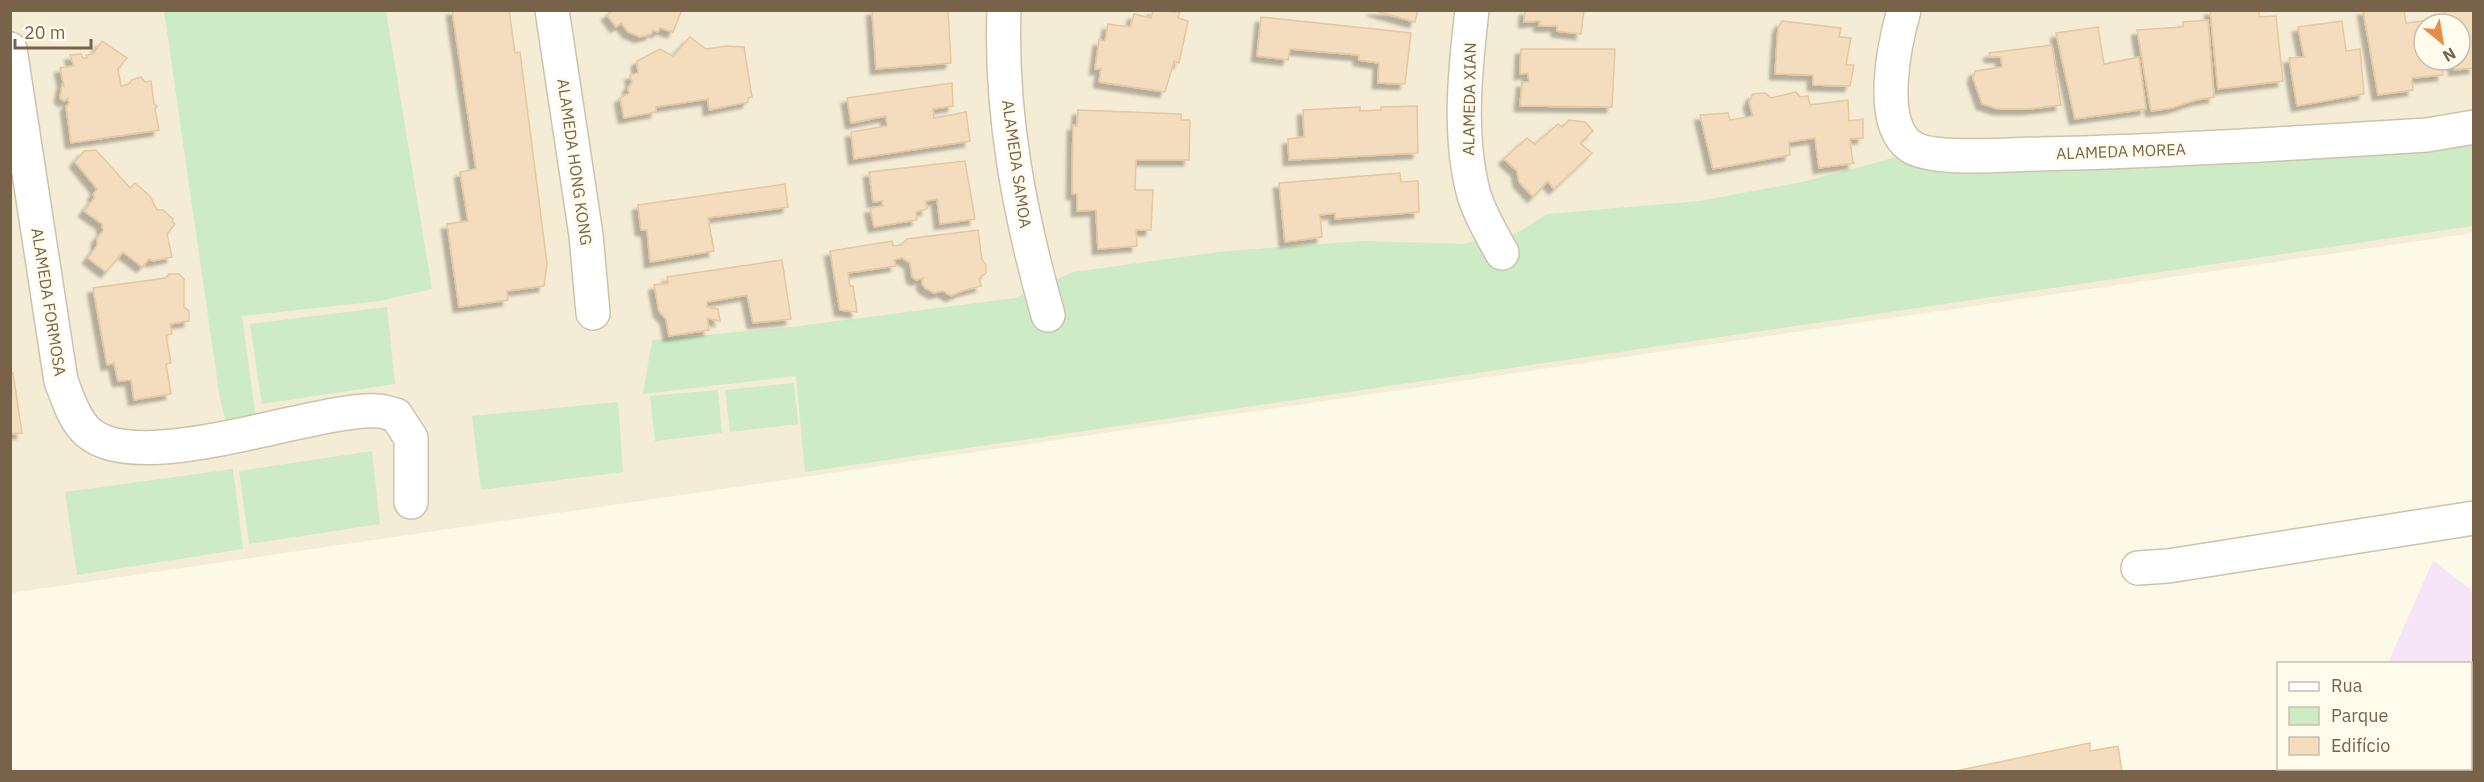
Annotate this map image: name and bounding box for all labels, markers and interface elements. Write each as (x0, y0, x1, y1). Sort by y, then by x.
scale bar (15, 12, 92, 50)
north arrow (2412, 12, 2472, 72)
text: 20 m (24, 21, 66, 44)
street label: ALAMEDA XIAN (1458, 42, 1480, 156)
text: N (2439, 43, 2460, 67)
street label: ALAMEDA HONG KONG (553, 77, 597, 247)
street label: ALAMEDA SAMOA (998, 98, 1036, 230)
street label: ALAMEDA MOREA (2056, 139, 2186, 163)
street label: ALAMEDA FORMOSA (27, 226, 71, 378)
legend (2277, 662, 2472, 770)
text: Rua (2331, 674, 2363, 697)
text: Parque (2331, 704, 2389, 727)
text: Edifício (2331, 734, 2390, 757)

